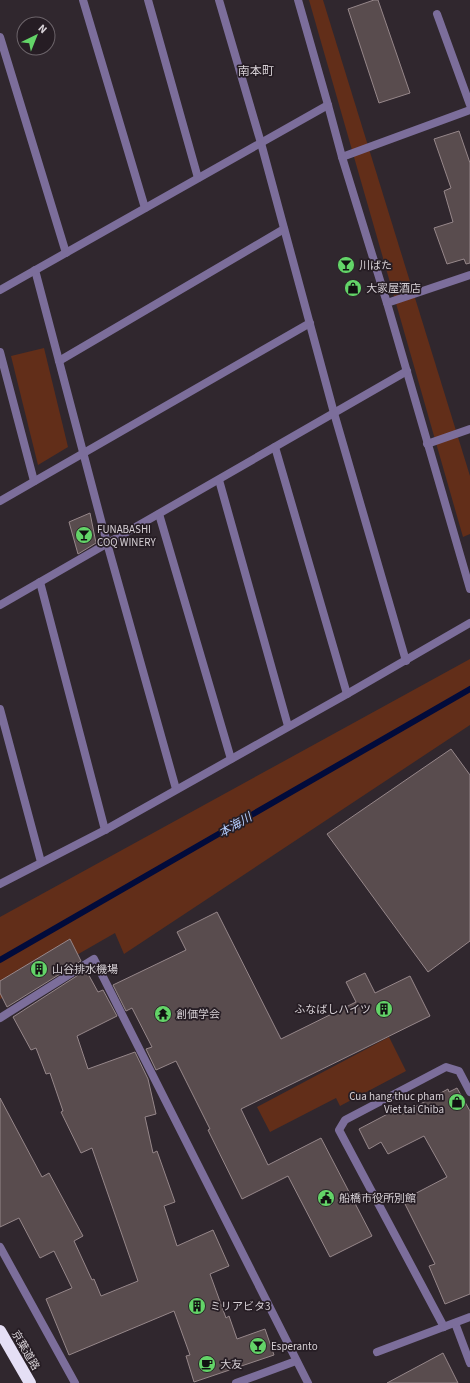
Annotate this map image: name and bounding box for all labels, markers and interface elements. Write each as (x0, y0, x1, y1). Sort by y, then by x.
north arrow (16, 16, 56, 56)
text: N (35, 21, 50, 37)
district label: 南本町 (238, 63, 274, 80)
bar icon: 川ばた (336, 255, 356, 275)
place label: 川ばた (359, 258, 392, 273)
shop icon: 大家屋酒店 (343, 278, 363, 298)
place label: 大家屋酒店 (366, 281, 421, 296)
place label: FUNABASHI COQ WINERY (97, 522, 156, 550)
bar icon: FUNABASHI COQ WINERY (74, 525, 94, 545)
water label: 本海川 (215, 808, 257, 842)
building icon: 山谷排水機場 (29, 959, 49, 979)
place label: 山谷排水機場 (52, 962, 118, 977)
building icon: ふなばしハイツ (374, 999, 394, 1019)
place label: ふなばしハイツ (294, 1002, 371, 1017)
temple icon: 創価学会 (153, 1004, 173, 1024)
place label: 創価学会 (176, 1007, 220, 1022)
place label: Cua hang thuc pham Viet tai Chiba (349, 1089, 444, 1117)
shop icon: Cua hang thuc pham Viet tai Chiba (447, 1092, 467, 1112)
public building icon: 船橋市役所別館 (316, 1188, 336, 1208)
place label: 船橋市役所別館 (339, 1191, 416, 1206)
building icon: ミリアビタ3 (187, 1296, 207, 1316)
place label: ミリアビタ3 (210, 1299, 270, 1314)
street label: 京葉道路 (8, 1327, 43, 1373)
bar icon: Esperanto (248, 1336, 268, 1356)
place label: Esperanto (271, 1339, 318, 1354)
cafe icon: 大友 (197, 1354, 217, 1374)
place label: 大友 (220, 1357, 242, 1372)

